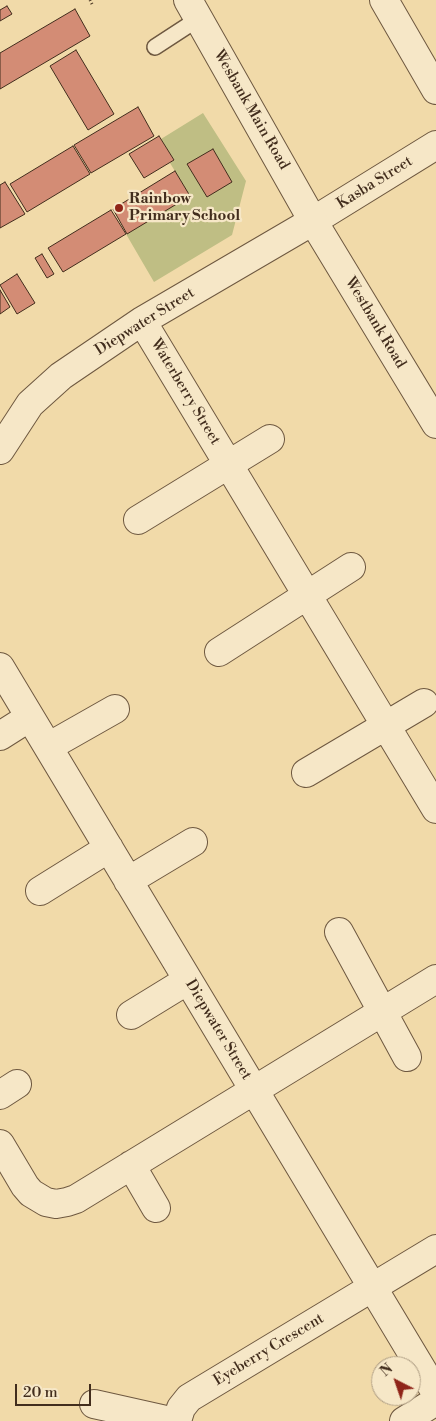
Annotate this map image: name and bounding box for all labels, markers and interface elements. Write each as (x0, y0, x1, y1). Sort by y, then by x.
street label: Wesbank Main Road (209, 47, 293, 173)
street label: Kasba Street (334, 153, 416, 213)
place label: Rainbow Primary School (129, 190, 240, 225)
marker: Rainbow Primary School (113, 202, 125, 214)
street label: Westbank Road (341, 274, 409, 372)
street label: Diepwater Street (92, 284, 198, 360)
street label: Waterberry Street (146, 336, 224, 448)
street label: Diepwater Street (181, 977, 255, 1083)
street label: Eyeberry Crescent (211, 1310, 327, 1390)
north arrow (371, 1356, 421, 1406)
text: N (377, 1360, 397, 1381)
scale bar (18, 1374, 94, 1406)
text: 20 m (23, 1383, 58, 1402)

